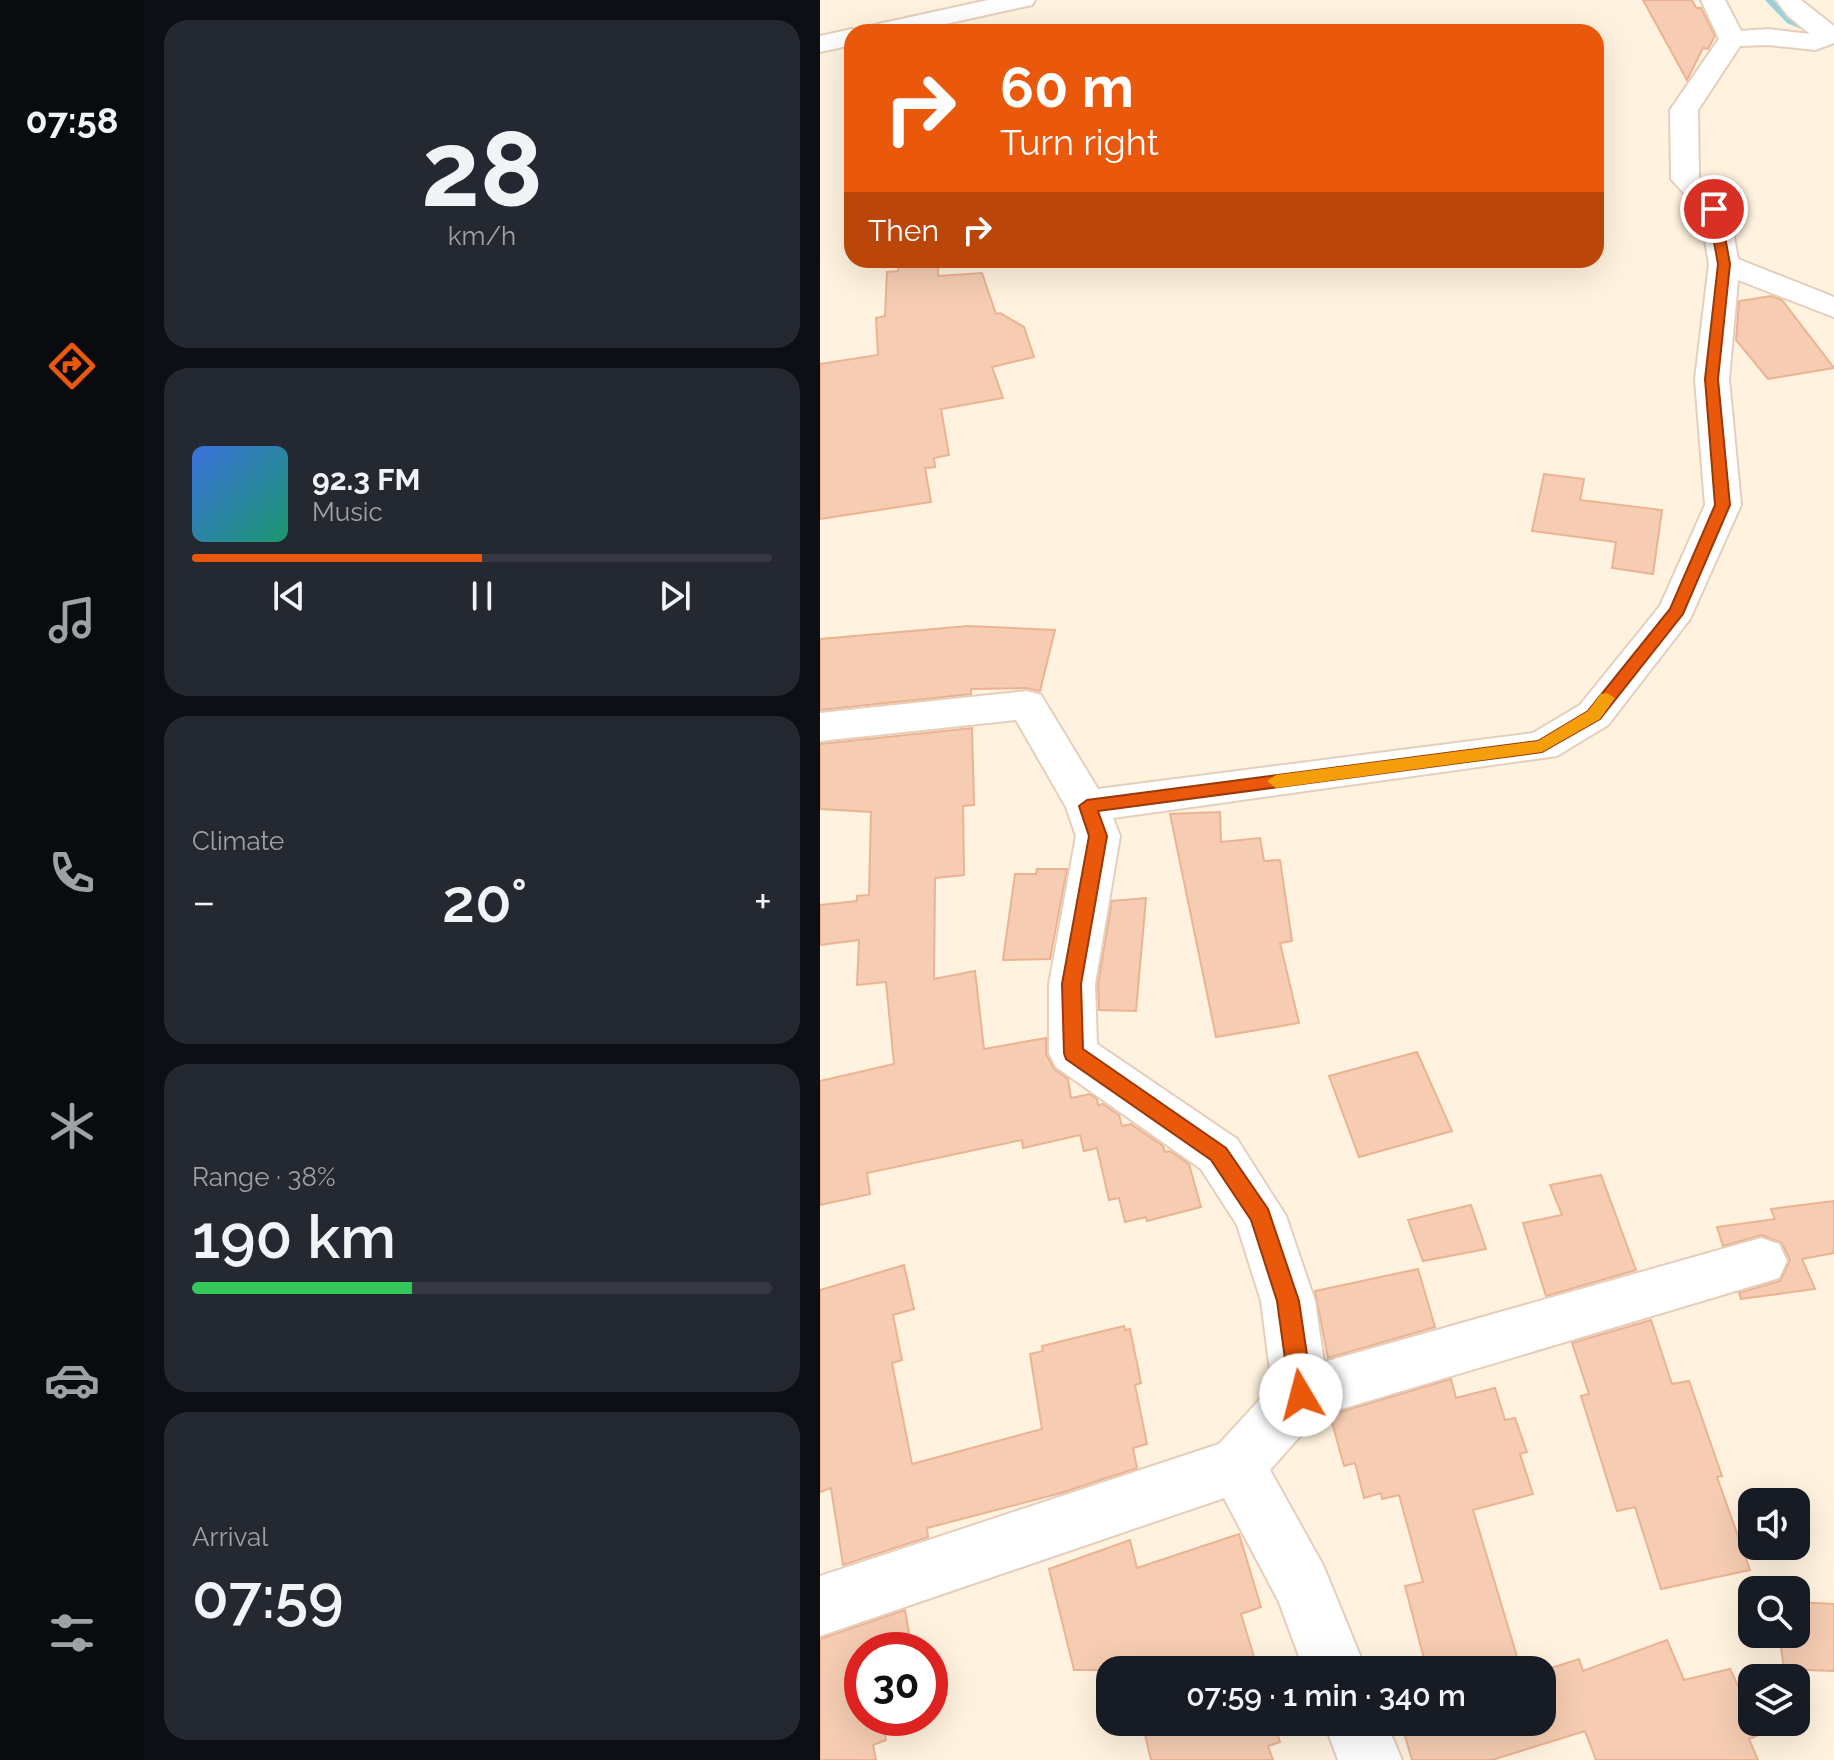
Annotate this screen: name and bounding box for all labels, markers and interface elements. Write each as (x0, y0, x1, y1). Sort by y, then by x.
text: 60 m (1000, 54, 1134, 120)
icon: right (868, 56, 972, 160)
text: 07:58 (26, 99, 118, 141)
text: 28 (421, 108, 543, 230)
text: Turn right (1000, 121, 1159, 163)
pin (1680, 175, 1748, 243)
icon: arrive (1692, 187, 1736, 231)
icon: right (955, 208, 999, 252)
text: Then (868, 213, 939, 248)
text: km/h (448, 221, 516, 251)
icon: directions (44, 338, 100, 394)
text: 92.3 FM (312, 462, 420, 497)
text: Music (312, 497, 383, 527)
icon: previous (267, 574, 311, 618)
icon: pause (460, 574, 504, 618)
icon: next (653, 574, 697, 618)
icon: music (44, 592, 100, 648)
text: Climate (192, 826, 284, 856)
icon: phone (44, 845, 100, 901)
text: 20° (442, 866, 527, 936)
text: − (192, 876, 216, 927)
text: + (754, 876, 772, 927)
icon: climate (44, 1098, 100, 1154)
text: Range · 38% (192, 1162, 335, 1192)
text: 190 km (192, 1202, 396, 1272)
icon: car (44, 1352, 100, 1408)
position arrow (1259, 1353, 1343, 1437)
map controls (1738, 1488, 1810, 1736)
button: sound (1738, 1488, 1810, 1560)
text: Arrival (192, 1522, 268, 1552)
text: 07:59 (192, 1562, 344, 1632)
button: search (1738, 1576, 1810, 1648)
icon: filters (44, 1605, 100, 1661)
speed limit sign: 30 (844, 1632, 948, 1736)
button: layers (1738, 1664, 1810, 1736)
text: 07:59 · 1 min · 340 m (1186, 1678, 1466, 1713)

